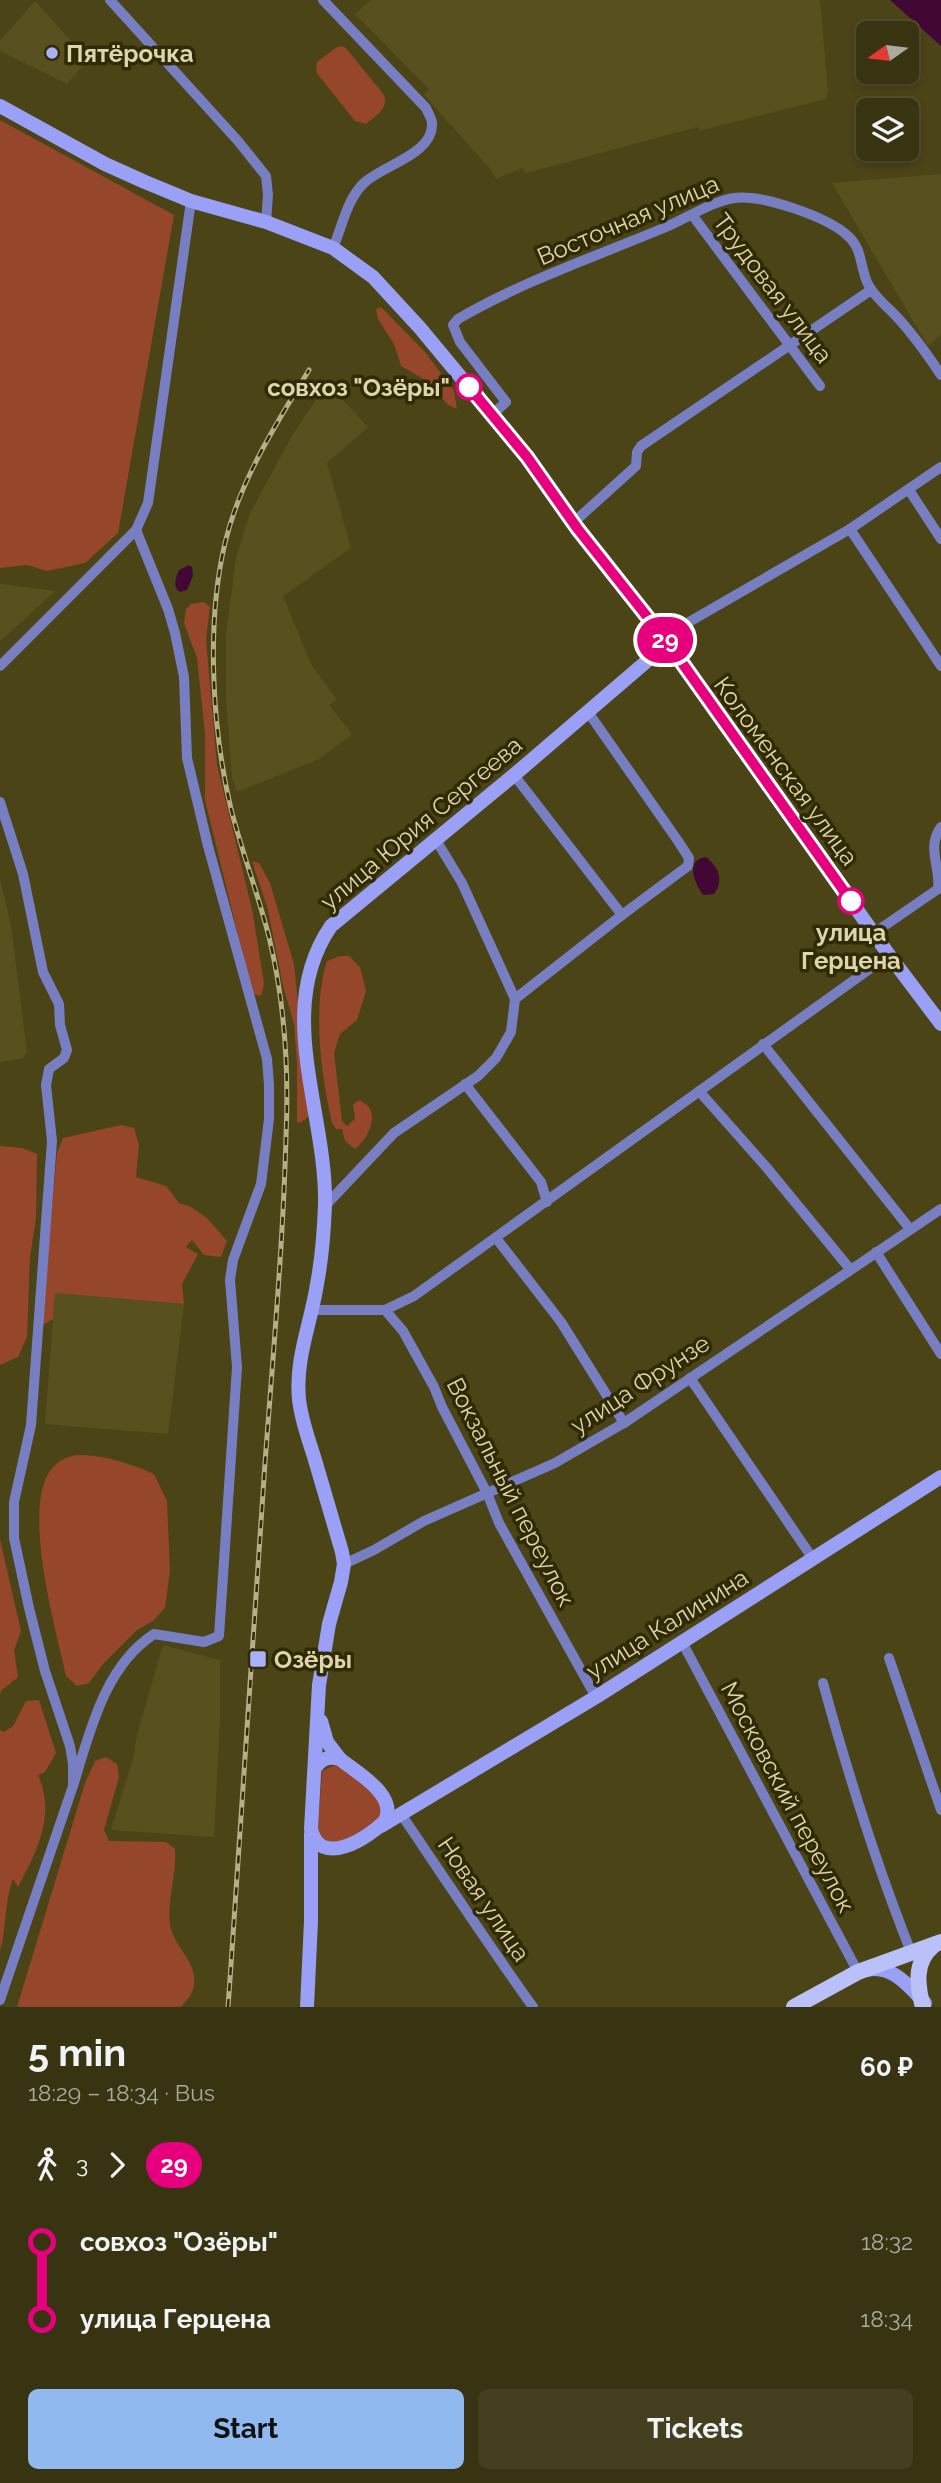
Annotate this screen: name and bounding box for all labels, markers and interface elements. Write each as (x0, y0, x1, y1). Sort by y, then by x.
north arrow (856, 21, 919, 84)
map controls (856, 21, 919, 161)
place label: Пятёрочка (66, 39, 194, 68)
marker: Пятёрочка (44, 45, 60, 61)
button: layers (856, 98, 919, 161)
street label: Восточная улица (533, 169, 723, 271)
street label: Трудовая улица (707, 207, 839, 369)
place label: совхоз "Озёры" (267, 373, 450, 402)
marker: совхоз "Озёры" (456, 374, 482, 400)
line badge: 29 (634, 617, 696, 663)
text: 29 (651, 625, 679, 654)
street label: Коломенская улица (708, 671, 864, 871)
street label: улица Юрия Сергеева (314, 730, 528, 916)
marker: улица Герцена (838, 888, 864, 914)
place label: улица Герцена (801, 918, 901, 975)
street label: улица Фрунзе (565, 1328, 715, 1440)
street label: Вокзальный переулок (441, 1373, 581, 1611)
street label: улица Калинина (581, 1563, 753, 1685)
place label: Озёры (274, 1645, 352, 1674)
marker: Озёры (248, 1649, 268, 1669)
street label: Московский переулок (715, 1677, 861, 1917)
street label: Новая улица (432, 1831, 536, 1967)
text: 5 min (28, 2030, 126, 2075)
text: 60 ₽ (860, 2052, 913, 2082)
text: 18:29 – 18:34 · Bus (28, 2079, 215, 2106)
icon: walk (28, 2146, 66, 2184)
icon: forward (98, 2146, 136, 2184)
text: 29 (160, 2150, 188, 2179)
text: 3 (76, 2151, 88, 2178)
text: совхоз "Озёры" (80, 2227, 278, 2257)
text: 18:32 (861, 2228, 913, 2255)
text: улица Герцена (80, 2304, 271, 2334)
text: 18:34 (860, 2305, 913, 2332)
button: Start (28, 2389, 464, 2469)
button: Tickets (478, 2389, 913, 2469)

